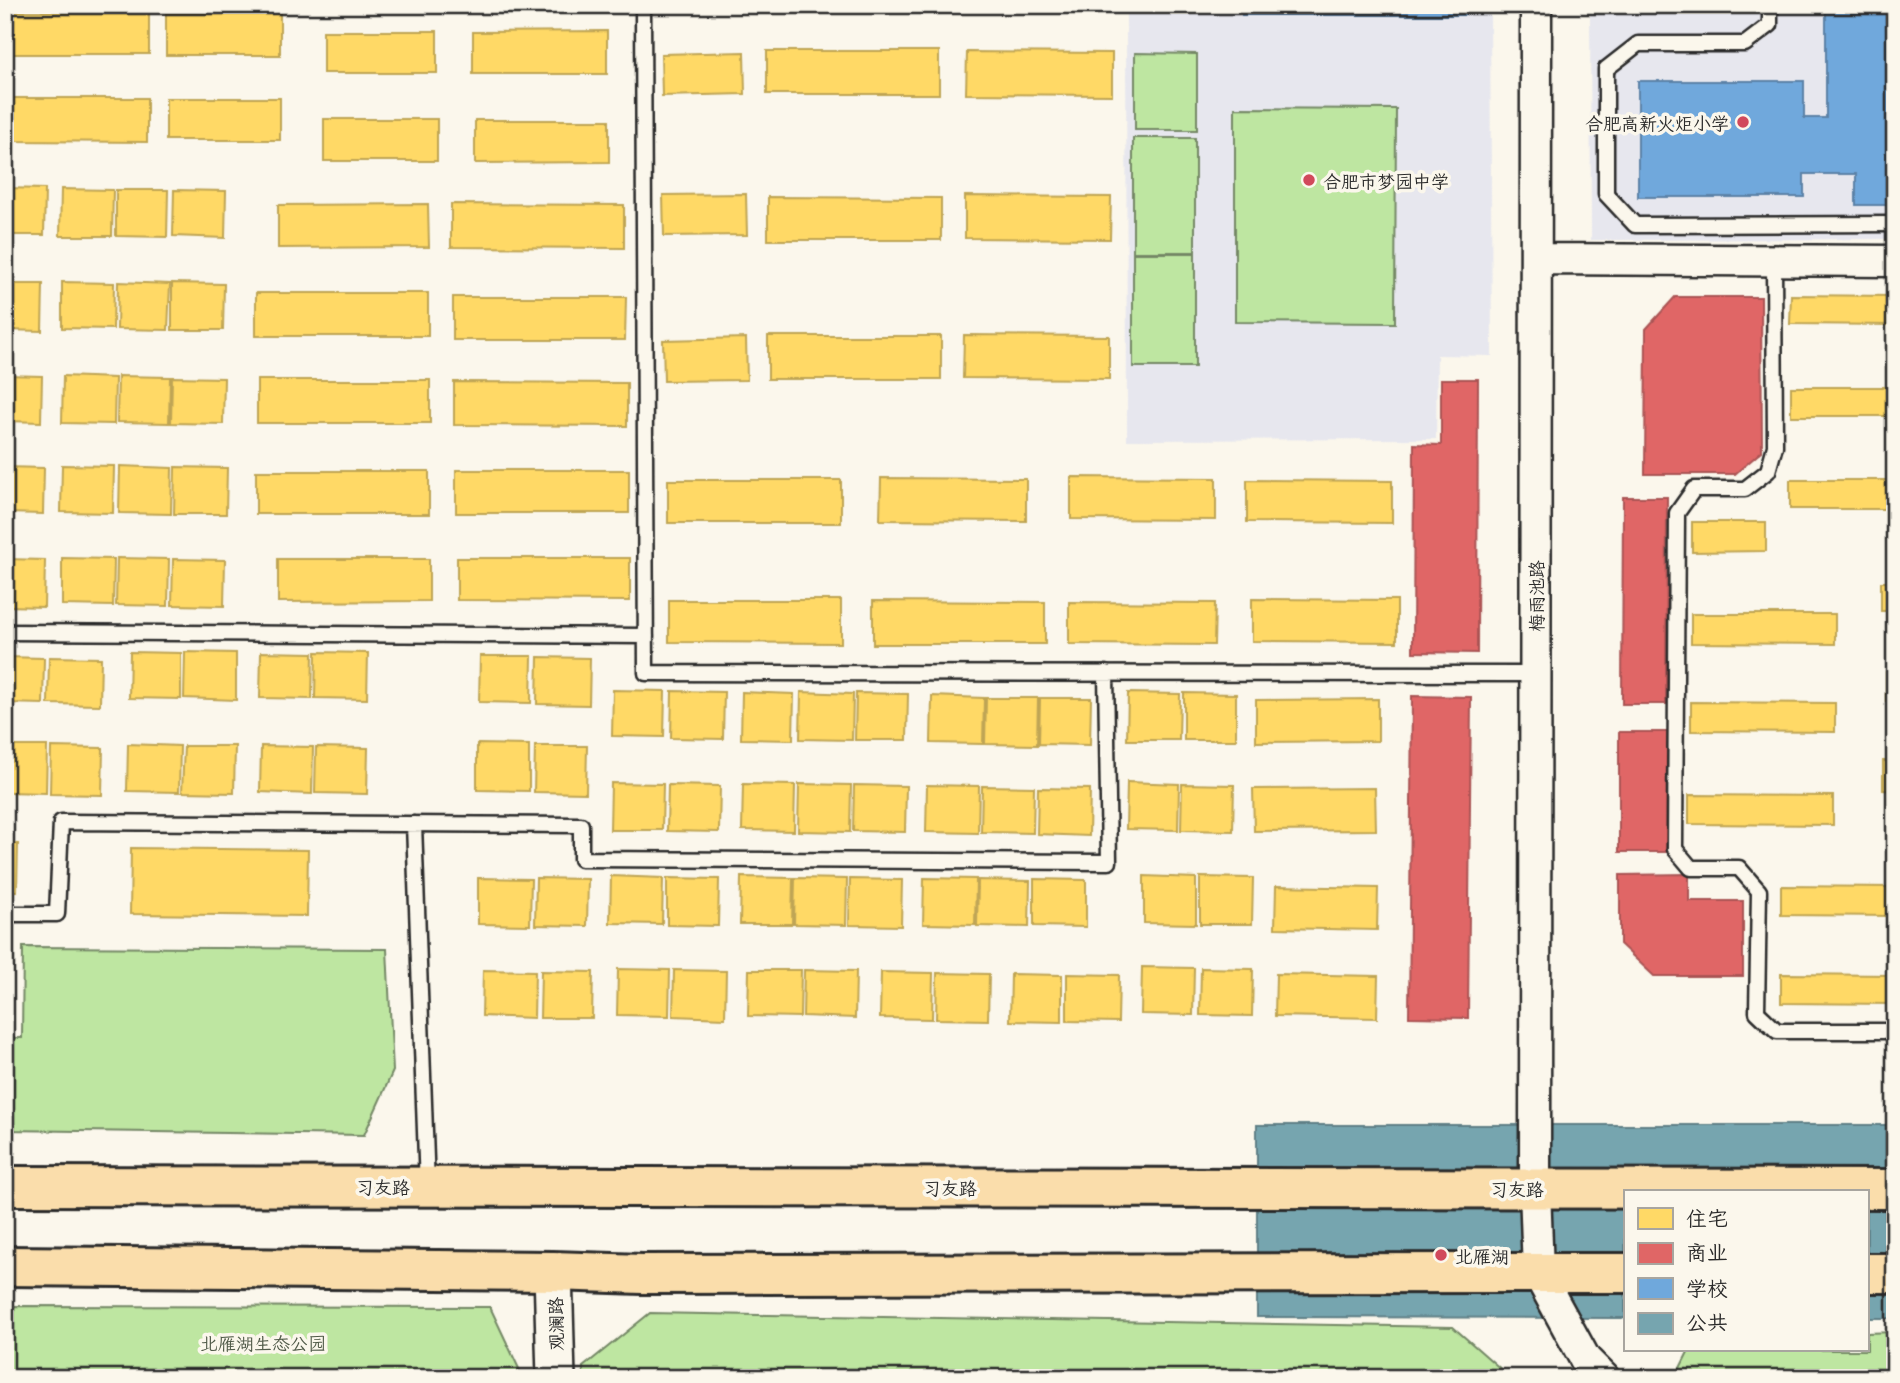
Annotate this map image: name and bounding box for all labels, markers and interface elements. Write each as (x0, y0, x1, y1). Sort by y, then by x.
place label: 合肥高新火炬小学 (1585, 109, 1729, 136)
marker: 合肥高新火炬小学 (1735, 114, 1751, 130)
place label: 合肥市梦园中学 (1323, 167, 1449, 194)
marker: 合肥市梦园中学 (1301, 172, 1317, 188)
street label: 梅雨池路 (1522, 560, 1549, 632)
street label: 习友路 (356, 1173, 410, 1200)
street label: 习友路 (923, 1174, 977, 1201)
street label: 习友路 (1490, 1175, 1544, 1202)
legend (1624, 1190, 1868, 1352)
text: 住宅 (1686, 1201, 1728, 1233)
text: 商业 (1686, 1235, 1728, 1267)
place label: 北雁湖 (1455, 1242, 1509, 1269)
marker: 北雁湖 (1433, 1247, 1449, 1263)
text: 学校 (1686, 1271, 1728, 1303)
street label: 观澜路 (541, 1297, 569, 1351)
text: 公共 (1686, 1305, 1728, 1337)
park label: 北雁湖生态公园 (200, 1329, 326, 1356)

